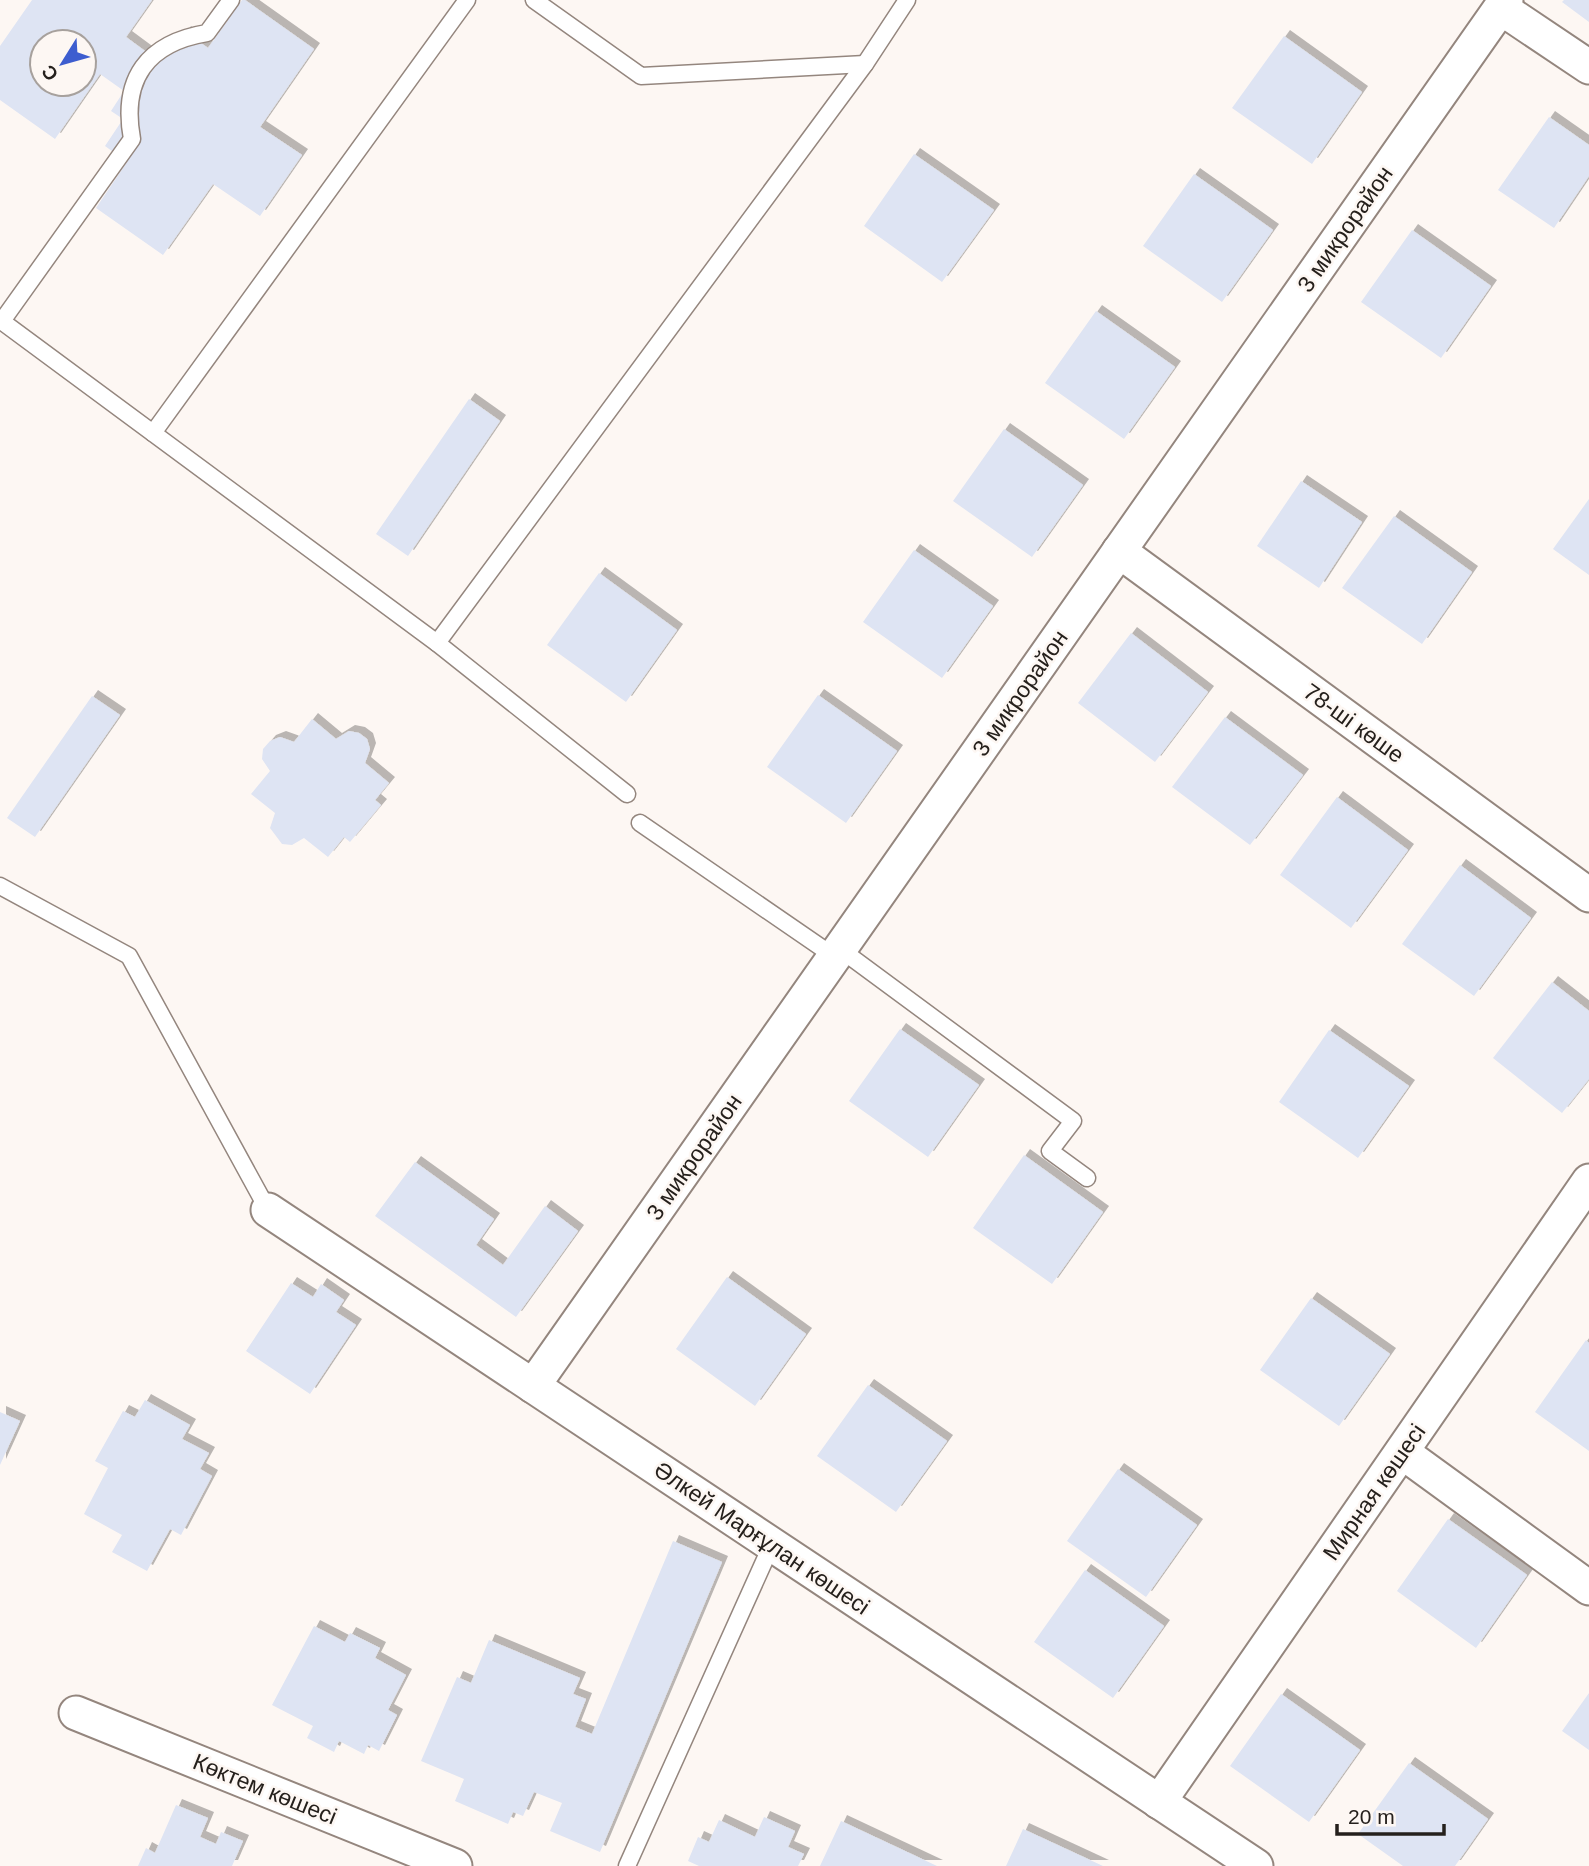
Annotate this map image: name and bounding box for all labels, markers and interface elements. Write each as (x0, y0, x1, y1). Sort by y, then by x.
north arrow (28, 28, 98, 98)
text: С (37, 61, 62, 85)
street label: 3 микрорайон (1292, 161, 1398, 297)
street label: 3 микрорайон (967, 625, 1073, 761)
street label: 78-ші көше (1299, 678, 1409, 768)
street label: 3 микрорайон (641, 1089, 747, 1225)
street label: Мирная көшесі (1318, 1419, 1430, 1565)
street label: Әлкей Марғұлан көшесі (649, 1456, 875, 1620)
street label: Көктем көшесі (189, 1748, 341, 1830)
scale bar (1337, 1792, 1444, 1836)
text: 20 m (1348, 1805, 1395, 1828)

